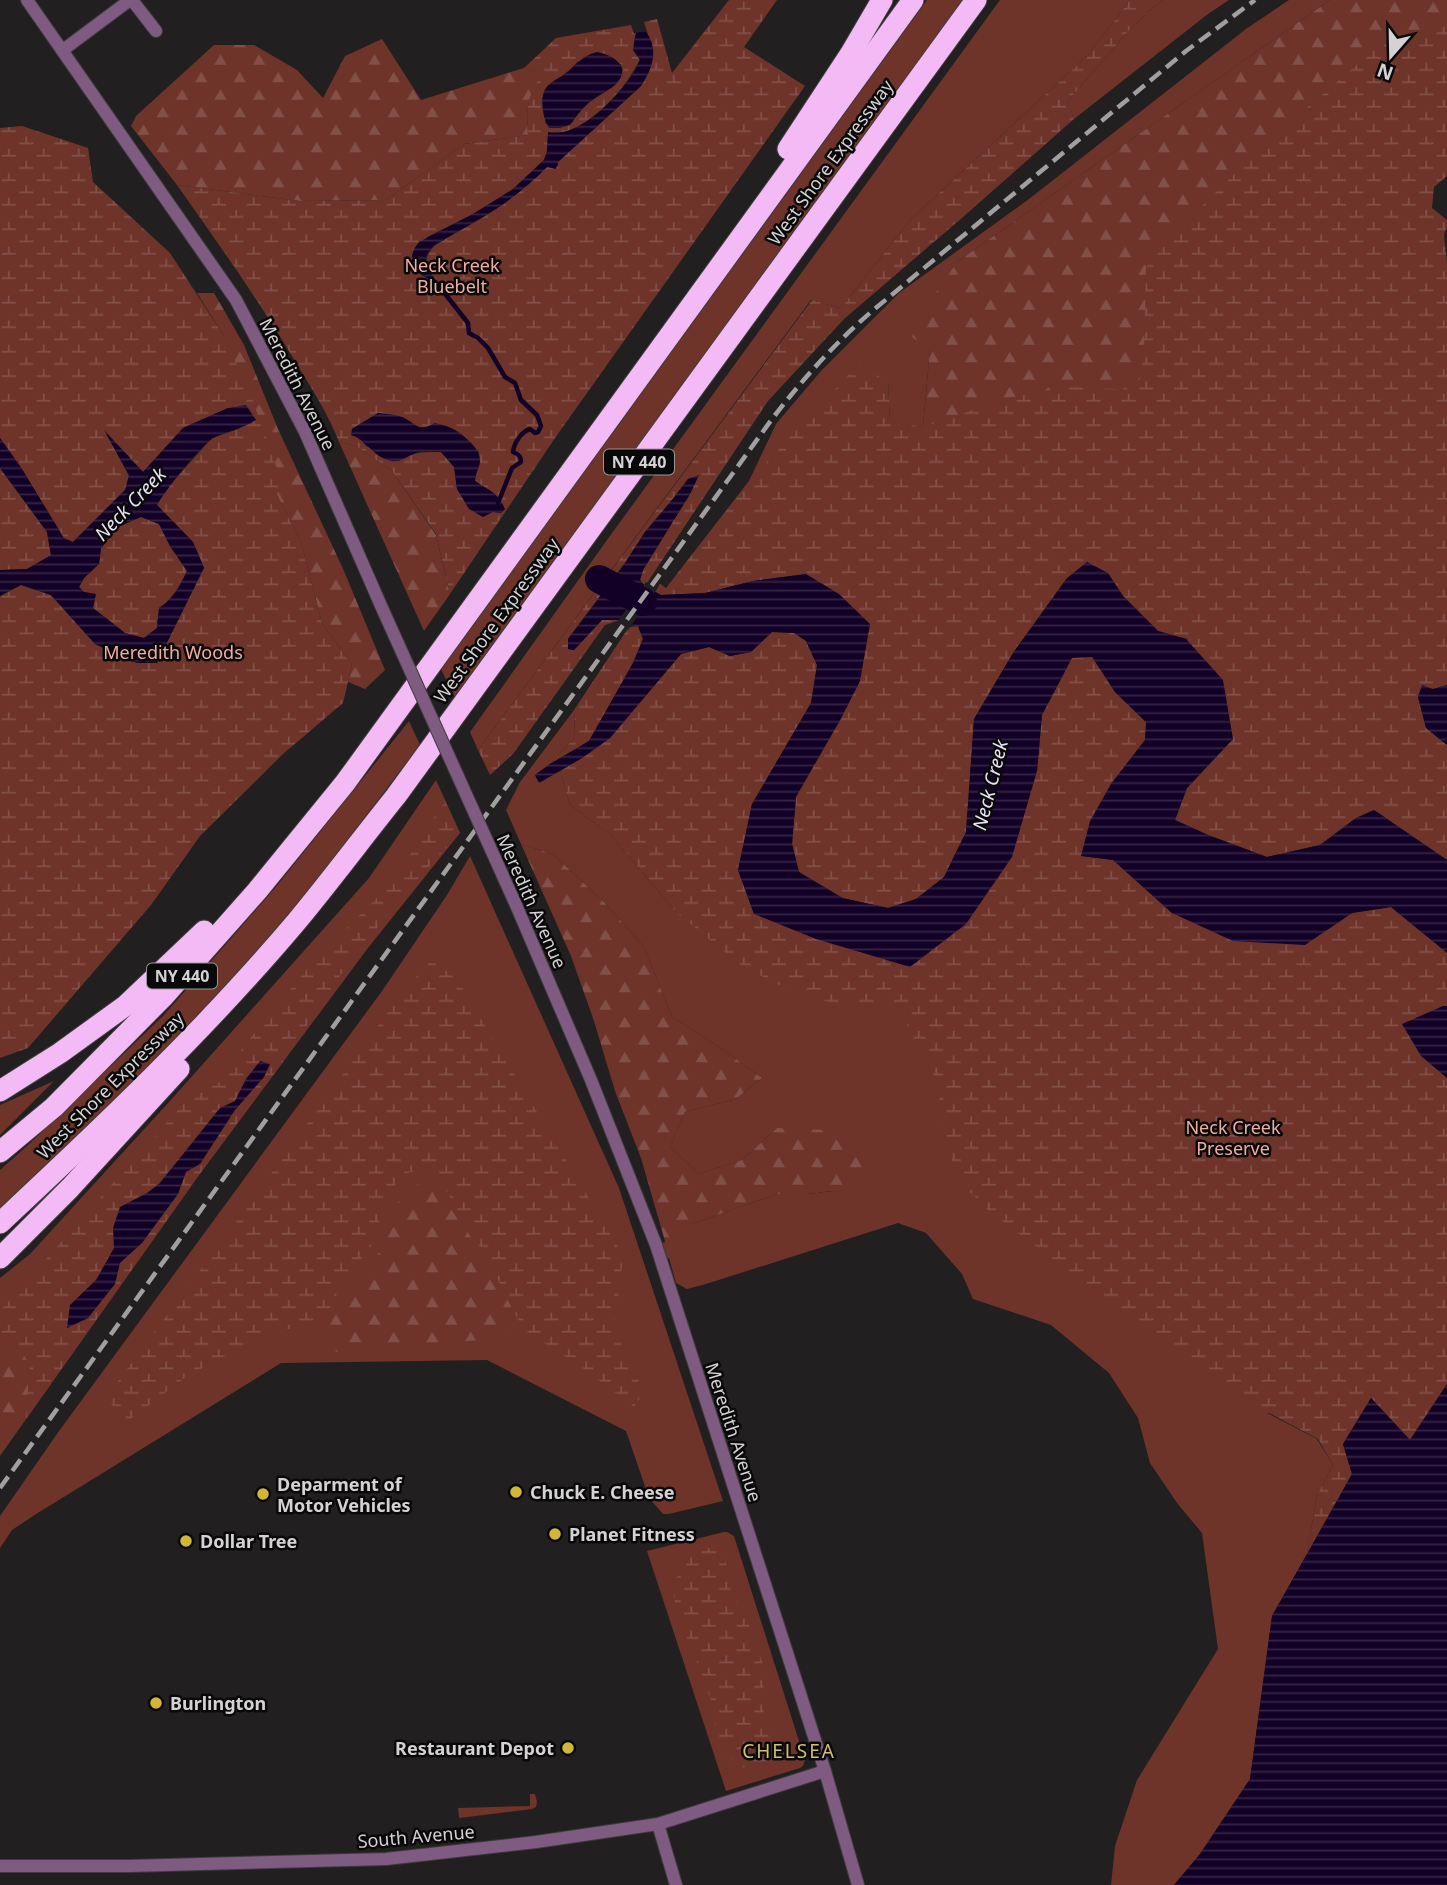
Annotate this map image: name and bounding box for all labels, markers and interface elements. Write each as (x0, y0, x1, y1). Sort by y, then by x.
north arrow (1356, 21, 1426, 91)
text: N (1373, 57, 1397, 87)
street label: West Shore Expressway (762, 74, 899, 249)
park label: Neck Creek Bluebelt (404, 253, 500, 298)
street label: Meredith Avenue (254, 314, 342, 454)
road number: NY 440 (604, 449, 674, 475)
water label: Neck Creek (88, 461, 172, 546)
street label: West Shore Expressway (428, 532, 565, 707)
park label: Meredith Woods (103, 640, 243, 664)
water label: Neck Creek (966, 736, 1014, 833)
street label: Meredith Avenue (492, 830, 572, 972)
road number: NY 440 (147, 964, 217, 988)
street label: West Shore Expressway (31, 1006, 189, 1164)
park label: Neck Creek Preserve (1185, 1115, 1281, 1160)
street label: Meredith Avenue (700, 1359, 768, 1505)
place label: Deparment of Motor Vehicles (277, 1472, 411, 1517)
place label: Chuck E. Cheese (530, 1480, 674, 1504)
marker: Chuck E. Cheese (508, 1484, 524, 1500)
marker: Deparment of Motor Vehicles (255, 1486, 271, 1502)
place label: Planet Fitness (569, 1522, 695, 1546)
marker: Planet Fitness (547, 1526, 563, 1542)
place label: Dollar Tree (200, 1529, 297, 1553)
marker: Dollar Tree (178, 1533, 194, 1549)
place label: Burlington (170, 1691, 266, 1715)
marker: Burlington (148, 1695, 164, 1711)
place label: Restaurant Depot (395, 1736, 554, 1760)
district label: CHELSEA (742, 1738, 836, 1764)
marker: Restaurant Depot (560, 1740, 576, 1756)
street label: South Avenue (356, 1819, 476, 1853)

